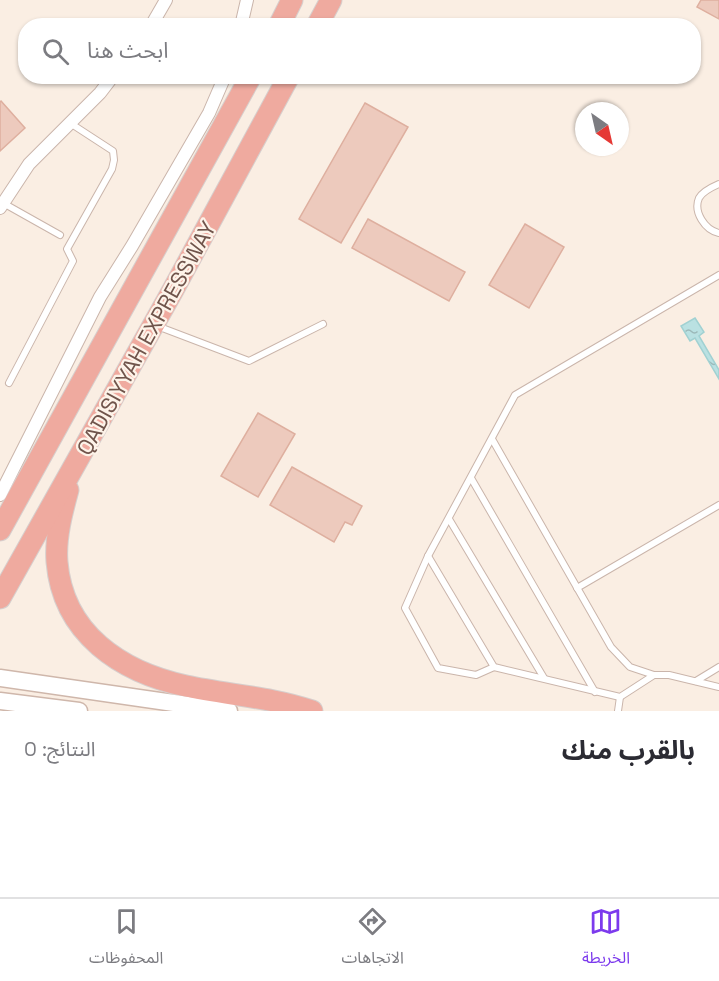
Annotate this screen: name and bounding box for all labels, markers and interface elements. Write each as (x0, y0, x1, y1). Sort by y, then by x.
search box (18, 18, 701, 84)
icon: search (39, 35, 72, 68)
text: ابحث هنا (87, 36, 168, 64)
north arrow (575, 102, 629, 156)
street label: QADISIYYAH EXPRESSWAY (70, 216, 222, 460)
text: بالقرب منك (562, 733, 695, 767)
text: النتائج: 0 (24, 736, 96, 762)
tab: المحفوظات (89, 905, 163, 975)
tab: الاتجاهات (341, 905, 404, 975)
tab: الخريطة (582, 905, 630, 975)

